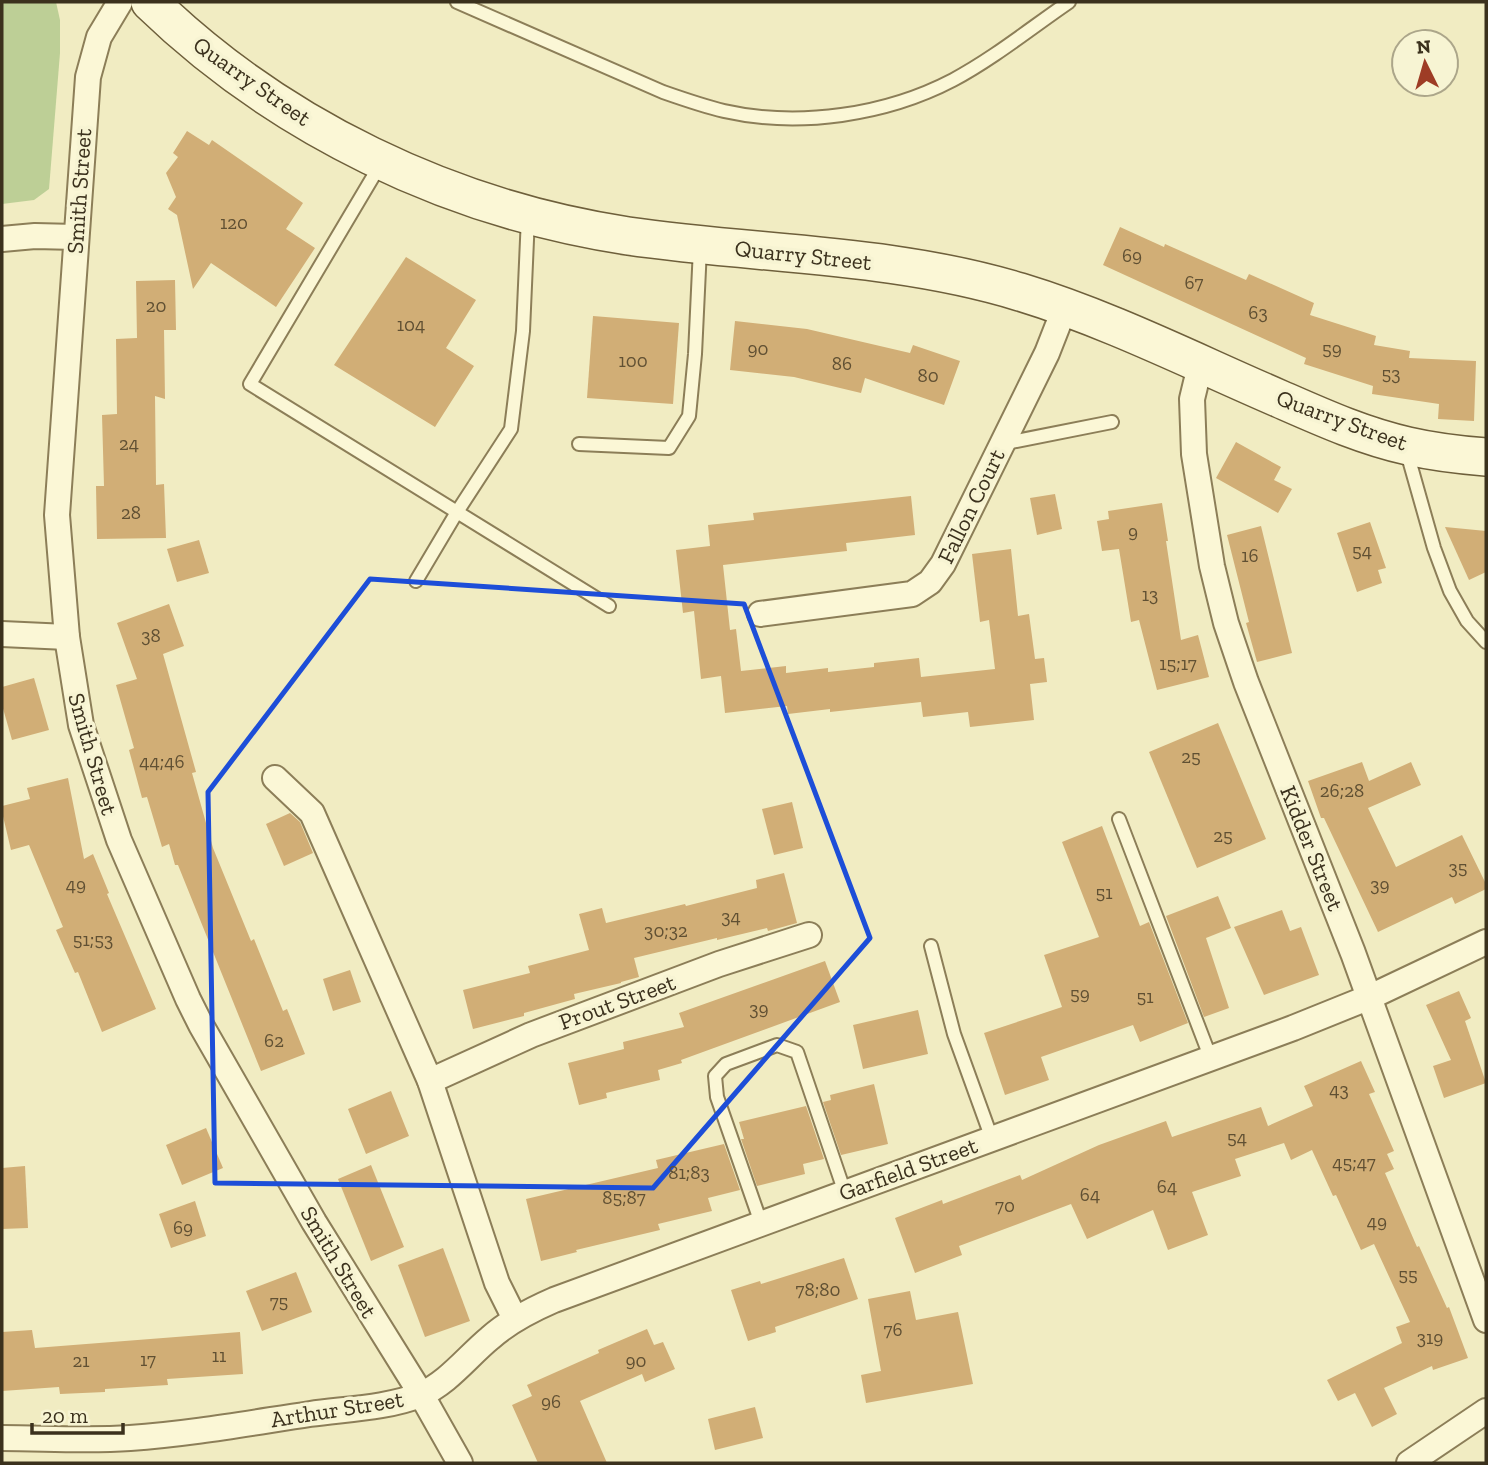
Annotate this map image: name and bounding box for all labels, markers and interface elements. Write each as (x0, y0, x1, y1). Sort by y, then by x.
north arrow (1390, 28, 1460, 98)
street label: Quarry Street (188, 30, 317, 132)
text: N (1415, 34, 1432, 59)
street label: Smith Street (61, 127, 97, 255)
house number: 120 (220, 211, 248, 234)
street label: Quarry Street (733, 234, 873, 276)
house number: 69 (1122, 244, 1142, 267)
house number: 67 (1184, 271, 1204, 294)
house number: 20 (146, 294, 166, 317)
house number: 63 (1248, 301, 1268, 324)
house number: 104 (397, 313, 425, 336)
house number: 90 (747, 337, 769, 360)
house number: 59 (1322, 337, 1342, 360)
house number: 100 (618, 349, 648, 372)
house number: 86 (832, 352, 852, 375)
house number: 53 (1381, 362, 1401, 385)
house number: 80 (917, 364, 939, 387)
street label: Quarry Street (1273, 383, 1412, 457)
house number: 24 (119, 432, 139, 455)
street label: Fallon Court (931, 444, 1011, 568)
house number: 28 (121, 501, 141, 524)
house number: 9 (1128, 520, 1138, 543)
house number: 54 (1352, 539, 1372, 562)
house number: 16 (1241, 544, 1259, 567)
house number: 13 (1142, 583, 1158, 606)
house number: 38 (141, 624, 161, 647)
house number: 15;17 (1159, 652, 1197, 675)
street label: Smith Street (62, 690, 124, 819)
house number: 25 (1181, 745, 1201, 768)
house number: 44;46 (139, 750, 185, 773)
house number: 26;28 (1320, 779, 1364, 802)
street label: Kidder Street (1274, 781, 1350, 915)
house number: 25 (1213, 824, 1233, 847)
house number: 35 (1448, 856, 1468, 879)
house number: 49 (66, 873, 86, 896)
house number: 39 (1370, 873, 1390, 896)
house number: 51 (1095, 881, 1113, 904)
house number: 34 (721, 905, 741, 928)
house number: 30;32 (644, 919, 688, 942)
house number: 51;53 (73, 928, 113, 951)
street label: Prout Street (555, 968, 680, 1036)
house number: 59 (1070, 982, 1090, 1005)
house number: 51 (1136, 985, 1154, 1008)
house number: 39 (749, 997, 769, 1020)
house number: 62 (264, 1029, 284, 1052)
house number: 43 (1329, 1078, 1349, 1101)
house number: 54 (1227, 1126, 1247, 1149)
street label: Garfield Street (835, 1131, 981, 1207)
house number: 45;47 (1332, 1151, 1376, 1174)
house number: 81;83 (668, 1161, 710, 1184)
house number: 64 (1157, 1175, 1177, 1198)
house number: 64 (1080, 1183, 1100, 1206)
house number: 85;87 (602, 1186, 646, 1209)
house number: 70 (995, 1194, 1015, 1217)
street label: Smith Street (295, 1201, 384, 1323)
house number: 49 (1367, 1210, 1387, 1233)
house number: 69 (173, 1216, 193, 1239)
house number: 55 (1398, 1263, 1418, 1286)
house number: 78;80 (796, 1278, 840, 1301)
house number: 75 (270, 1290, 288, 1313)
house number: 76 (883, 1318, 903, 1341)
house number: 319 (1417, 1326, 1443, 1349)
house number: 11 (212, 1344, 226, 1367)
house number: 17 (140, 1348, 156, 1371)
house number: 21 (72, 1349, 90, 1372)
house number: 90 (625, 1349, 647, 1372)
street label: Arthur Street (269, 1385, 406, 1433)
house number: 96 (541, 1390, 561, 1413)
scale bar (32, 1392, 122, 1436)
text: 20 m (42, 1403, 88, 1428)

